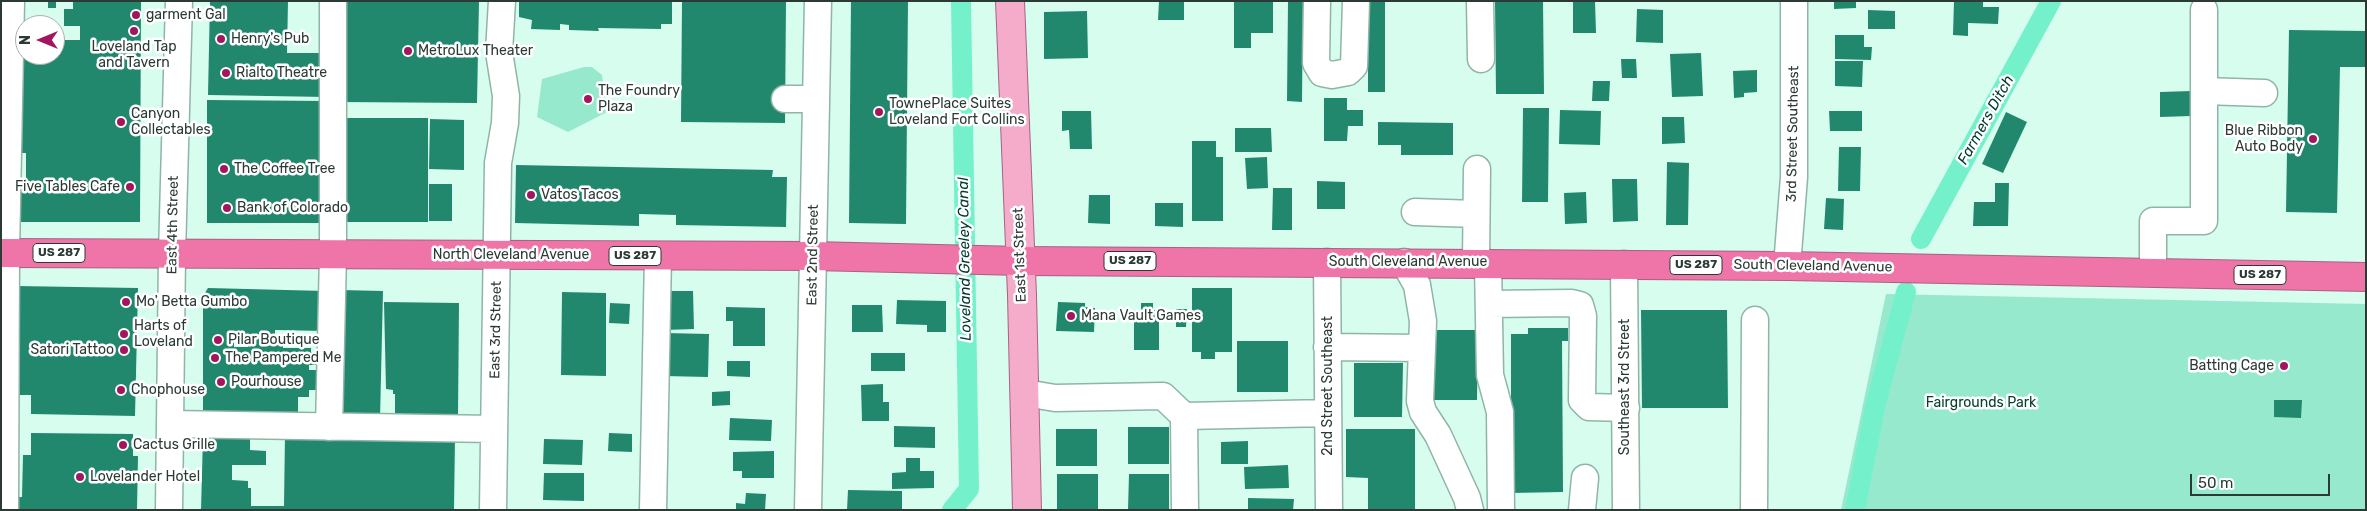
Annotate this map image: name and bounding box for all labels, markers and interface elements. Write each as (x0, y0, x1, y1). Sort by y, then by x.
place label: garment Gal (146, 7, 226, 23)
marker: garment Gal (130, 9, 142, 21)
north arrow (15, 15, 65, 65)
marker: Loveland Tap and Tavern (128, 25, 140, 37)
place label: Henry's Pub (231, 31, 309, 47)
marker: Henry's Pub (215, 33, 227, 45)
text: N (17, 35, 34, 45)
place label: Loveland Tap and Tavern (91, 39, 177, 72)
place label: MetroLux Theater (418, 43, 533, 59)
marker: MetroLux Theater (402, 45, 414, 57)
place label: Rialto Theatre (236, 65, 327, 81)
street label: 3rd Street Southeast (1783, 66, 1803, 202)
marker: Rialto Theatre (220, 67, 232, 79)
water label: Farmers Ditch (1954, 72, 2018, 168)
place label: The Foundry Plaza (598, 83, 680, 115)
marker: The Foundry Plaza (582, 93, 594, 105)
place label: TownePlace Suites Loveland Fort Collins (889, 96, 1025, 128)
place label: Canyon Collectables (131, 106, 211, 138)
marker: TownePlace Suites Loveland Fort Collins (873, 106, 885, 118)
marker: Canyon Collectables (115, 116, 127, 128)
place label: Blue Ribbon Auto Body (2225, 123, 2303, 156)
marker: Blue Ribbon Auto Body (2307, 133, 2319, 145)
place label: The Coffee Tree (234, 161, 335, 177)
marker: The Coffee Tree (218, 163, 230, 175)
street label: East 4th Street (164, 175, 182, 275)
water label: Loveland Greeley Canal (955, 177, 975, 341)
place label: Five Tables Cafe (15, 179, 120, 195)
marker: Five Tables Cafe (124, 181, 136, 193)
place label: Vatos Tacos (541, 187, 619, 203)
marker: Vatos Tacos (525, 189, 537, 201)
place label: Bank of Colorado (237, 200, 348, 216)
marker: Bank of Colorado (221, 202, 233, 214)
street label: East 2nd Street (804, 204, 822, 306)
street label: East 1st Street (1010, 207, 1030, 303)
road number: US 287 (33, 244, 85, 262)
street label: North Cleveland Avenue (433, 247, 589, 263)
road number: US 287 (609, 247, 661, 266)
road number: US 287 (1104, 252, 1156, 270)
street label: South Cleveland Avenue (1329, 254, 1487, 270)
road number: US 287 (1670, 256, 1722, 274)
street label: South Cleveland Avenue (1734, 256, 1892, 276)
road number: US 287 (2234, 266, 2286, 284)
street label: East 3rd Street (487, 281, 505, 379)
place label: Mo' Betta Gumbo (136, 294, 247, 310)
marker: Mo' Betta Gumbo (120, 296, 132, 308)
place label: Mana Vault Games (1081, 308, 1201, 324)
marker: Mana Vault Games (1065, 310, 1077, 322)
street label: 2nd Street Southeast (1320, 316, 1336, 456)
place label: Harts of Loveland (134, 318, 193, 351)
street label: Southeast 3rd Street (1617, 319, 1633, 455)
marker: Harts of Loveland (118, 328, 130, 340)
place label: Pilar Boutique (228, 332, 320, 348)
marker: Pilar Boutique (212, 334, 224, 346)
place label: Satori Tattoo (30, 342, 114, 358)
marker: Satori Tattoo (118, 344, 130, 356)
place label: The Pampered Me (225, 350, 342, 366)
marker: The Pampered Me (209, 352, 221, 364)
place label: Batting Cage (2189, 358, 2274, 374)
marker: Batting Cage (2278, 360, 2290, 372)
place label: Pourhouse (231, 374, 302, 390)
marker: Pourhouse (215, 376, 227, 388)
place label: Chophouse (131, 382, 205, 398)
marker: Chophouse (115, 384, 127, 396)
park label: Fairgrounds Park (1926, 395, 2036, 411)
place label: Cactus Grille (133, 437, 215, 453)
marker: Cactus Grille (117, 439, 129, 451)
scale bar (2192, 464, 2332, 496)
place label: Lovelander Hotel (90, 469, 200, 485)
marker: Lovelander Hotel (74, 471, 86, 483)
text: 50 m (2198, 474, 2233, 492)

